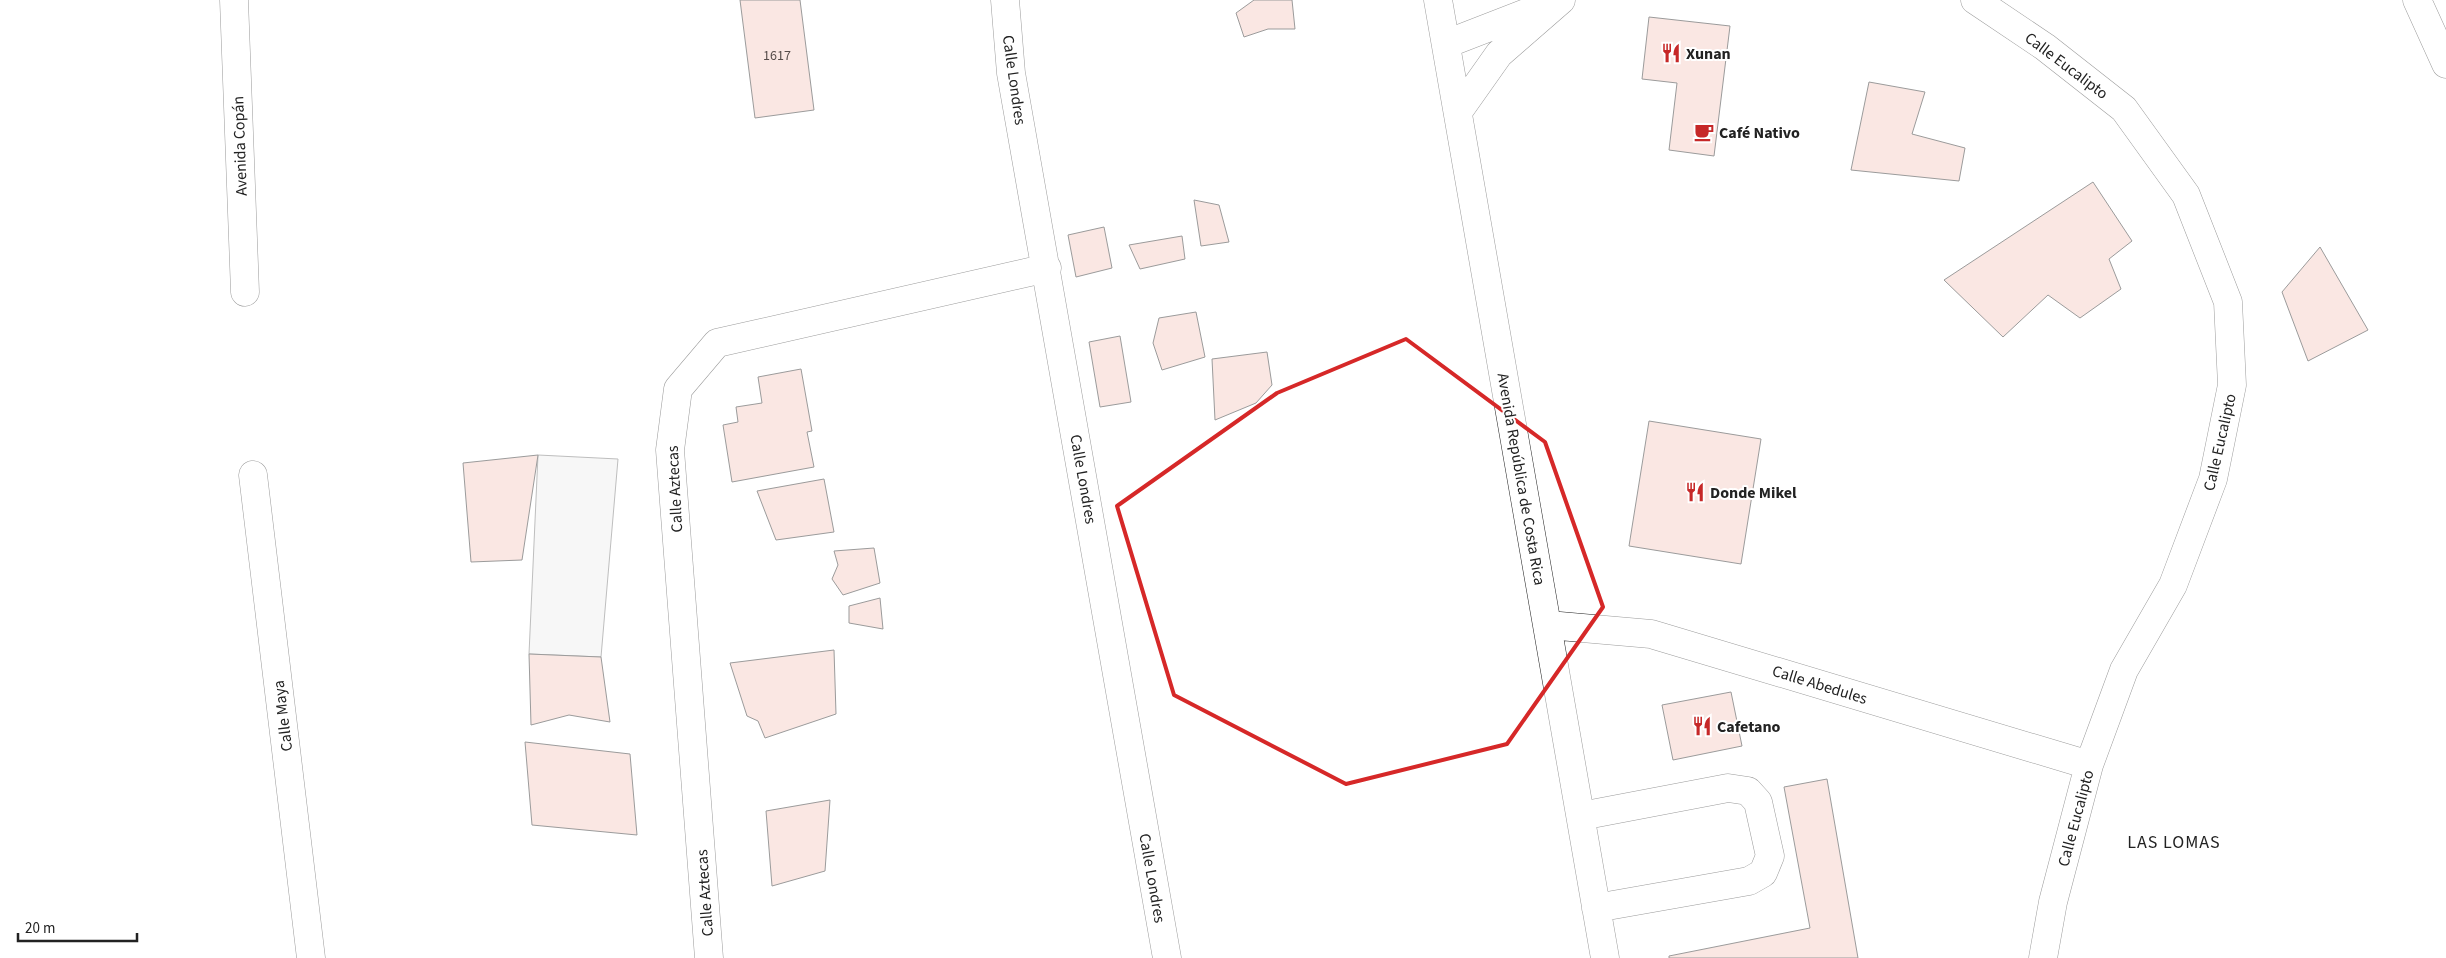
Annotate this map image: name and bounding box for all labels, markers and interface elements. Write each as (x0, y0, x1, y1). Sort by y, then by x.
street label: Calle Eucalipto (2020, 27, 2113, 104)
street label: Calle Londres (997, 34, 1031, 127)
restaurant icon: Xunan (1660, 42, 1682, 64)
place label: Xunan (1686, 43, 1731, 65)
house number: 1617 (763, 46, 791, 66)
street label: Avenida Copán (227, 96, 253, 196)
cafe icon: Café Nativo (1693, 121, 1715, 143)
place label: Café Nativo (1719, 122, 1800, 144)
street label: Avenida República de Costa Rica (1491, 371, 1551, 587)
street label: Calle Eucalipto (2198, 391, 2242, 493)
street label: Calle Londres (1064, 433, 1102, 526)
street label: Calle Aztecas (662, 445, 688, 533)
restaurant icon: Donde Mikel (1684, 481, 1706, 503)
place label: Donde Mikel (1710, 482, 1797, 504)
street label: Calle Abedules (1769, 660, 1870, 710)
street label: Calle Maya (268, 679, 298, 753)
restaurant icon: Cafetano (1691, 715, 1713, 737)
place label: Cafetano (1717, 716, 1781, 738)
street label: Calle Eucalipto (2052, 767, 2099, 869)
district label: LAS LOMAS (2127, 830, 2221, 855)
street label: Calle Londres (1133, 832, 1171, 925)
street label: Calle Aztecas (691, 848, 719, 937)
scale bar (18, 910, 136, 942)
text: 20 m (25, 918, 55, 939)

